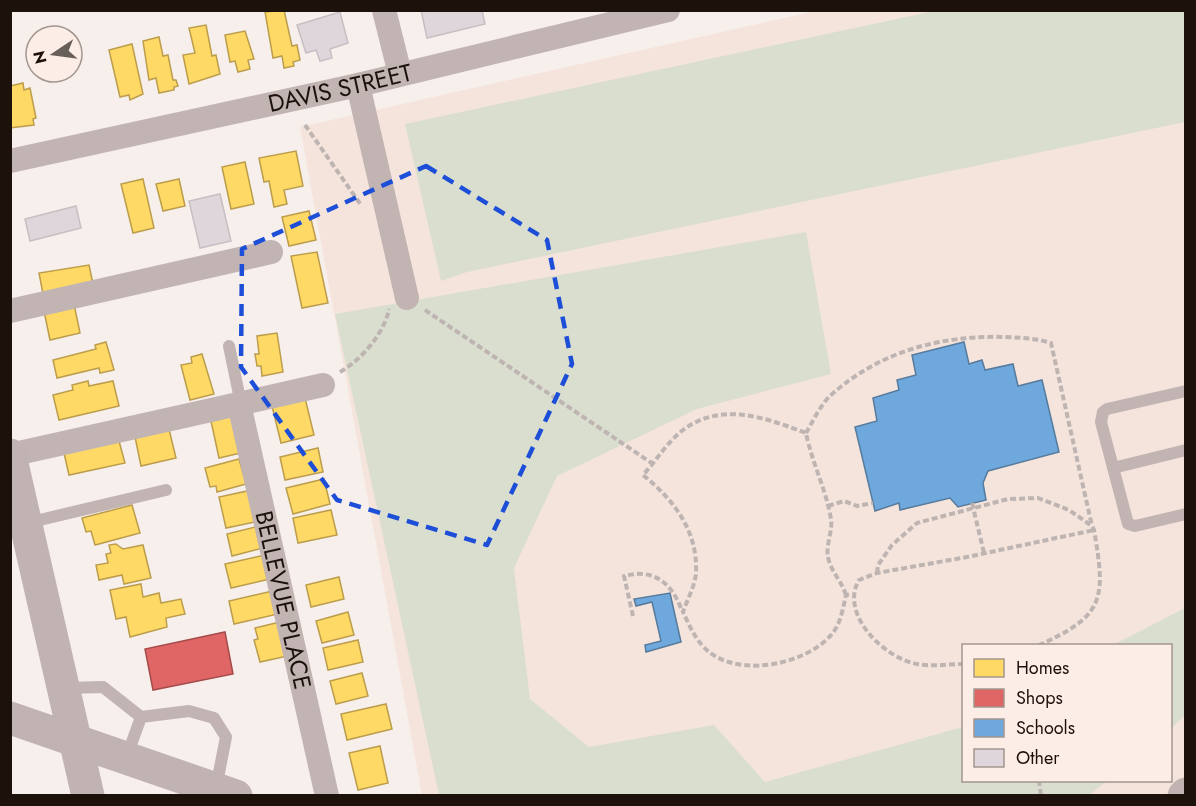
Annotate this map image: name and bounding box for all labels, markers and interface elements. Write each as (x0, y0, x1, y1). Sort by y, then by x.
north arrow (24, 24, 84, 84)
text: N (27, 48, 53, 66)
street label: DAVIS STREET (265, 55, 416, 121)
street label: BELLEVUE PLACE (246, 507, 321, 693)
legend (962, 644, 1172, 782)
text: Homes (1016, 655, 1069, 681)
text: Shops (1016, 685, 1063, 711)
text: Schools (1016, 715, 1075, 741)
text: Other (1016, 745, 1060, 771)

